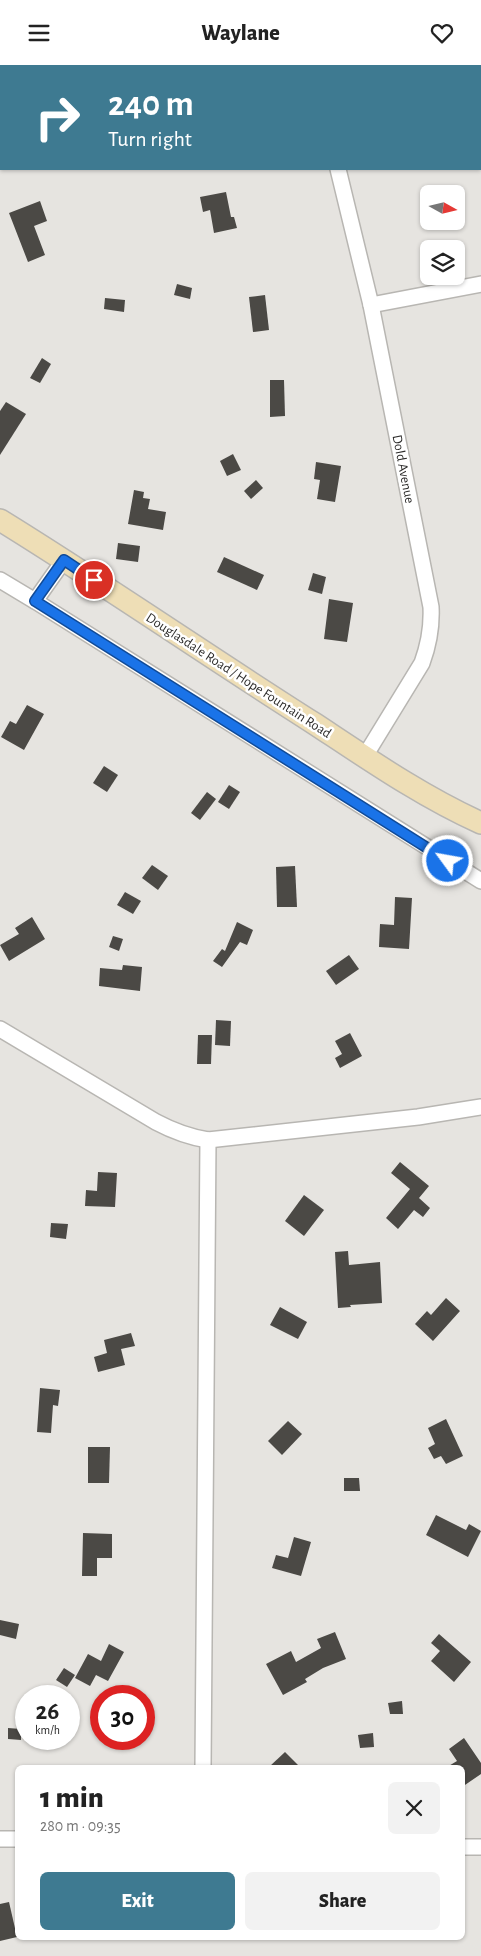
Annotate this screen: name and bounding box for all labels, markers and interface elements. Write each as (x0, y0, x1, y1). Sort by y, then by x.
icon: menu (25, 19, 53, 47)
icon: heart (428, 19, 456, 47)
text: Waylane (201, 22, 280, 44)
icon: right (25, 85, 90, 150)
text: 240 m (108, 87, 194, 122)
text: Turn right (108, 128, 192, 150)
north arrow (420, 185, 465, 230)
map controls (420, 185, 465, 285)
button: layers (420, 240, 465, 285)
street label: Dold Avenue (389, 434, 417, 505)
pin (73, 559, 115, 601)
icon: arrive (80, 566, 108, 594)
street label: Douglasdale Road / Hope Fountain Road (143, 611, 334, 741)
position arrow (421, 834, 473, 886)
speed limit sign: 30 (90, 1685, 155, 1750)
text: 26 (36, 1699, 59, 1724)
text: km/h (35, 1724, 60, 1736)
button: close (388, 1782, 440, 1834)
text: 1 min (40, 1783, 104, 1813)
text: 280 m · 09:35 (40, 1818, 121, 1834)
button: Exit (40, 1872, 235, 1930)
button: Share (245, 1872, 440, 1930)

